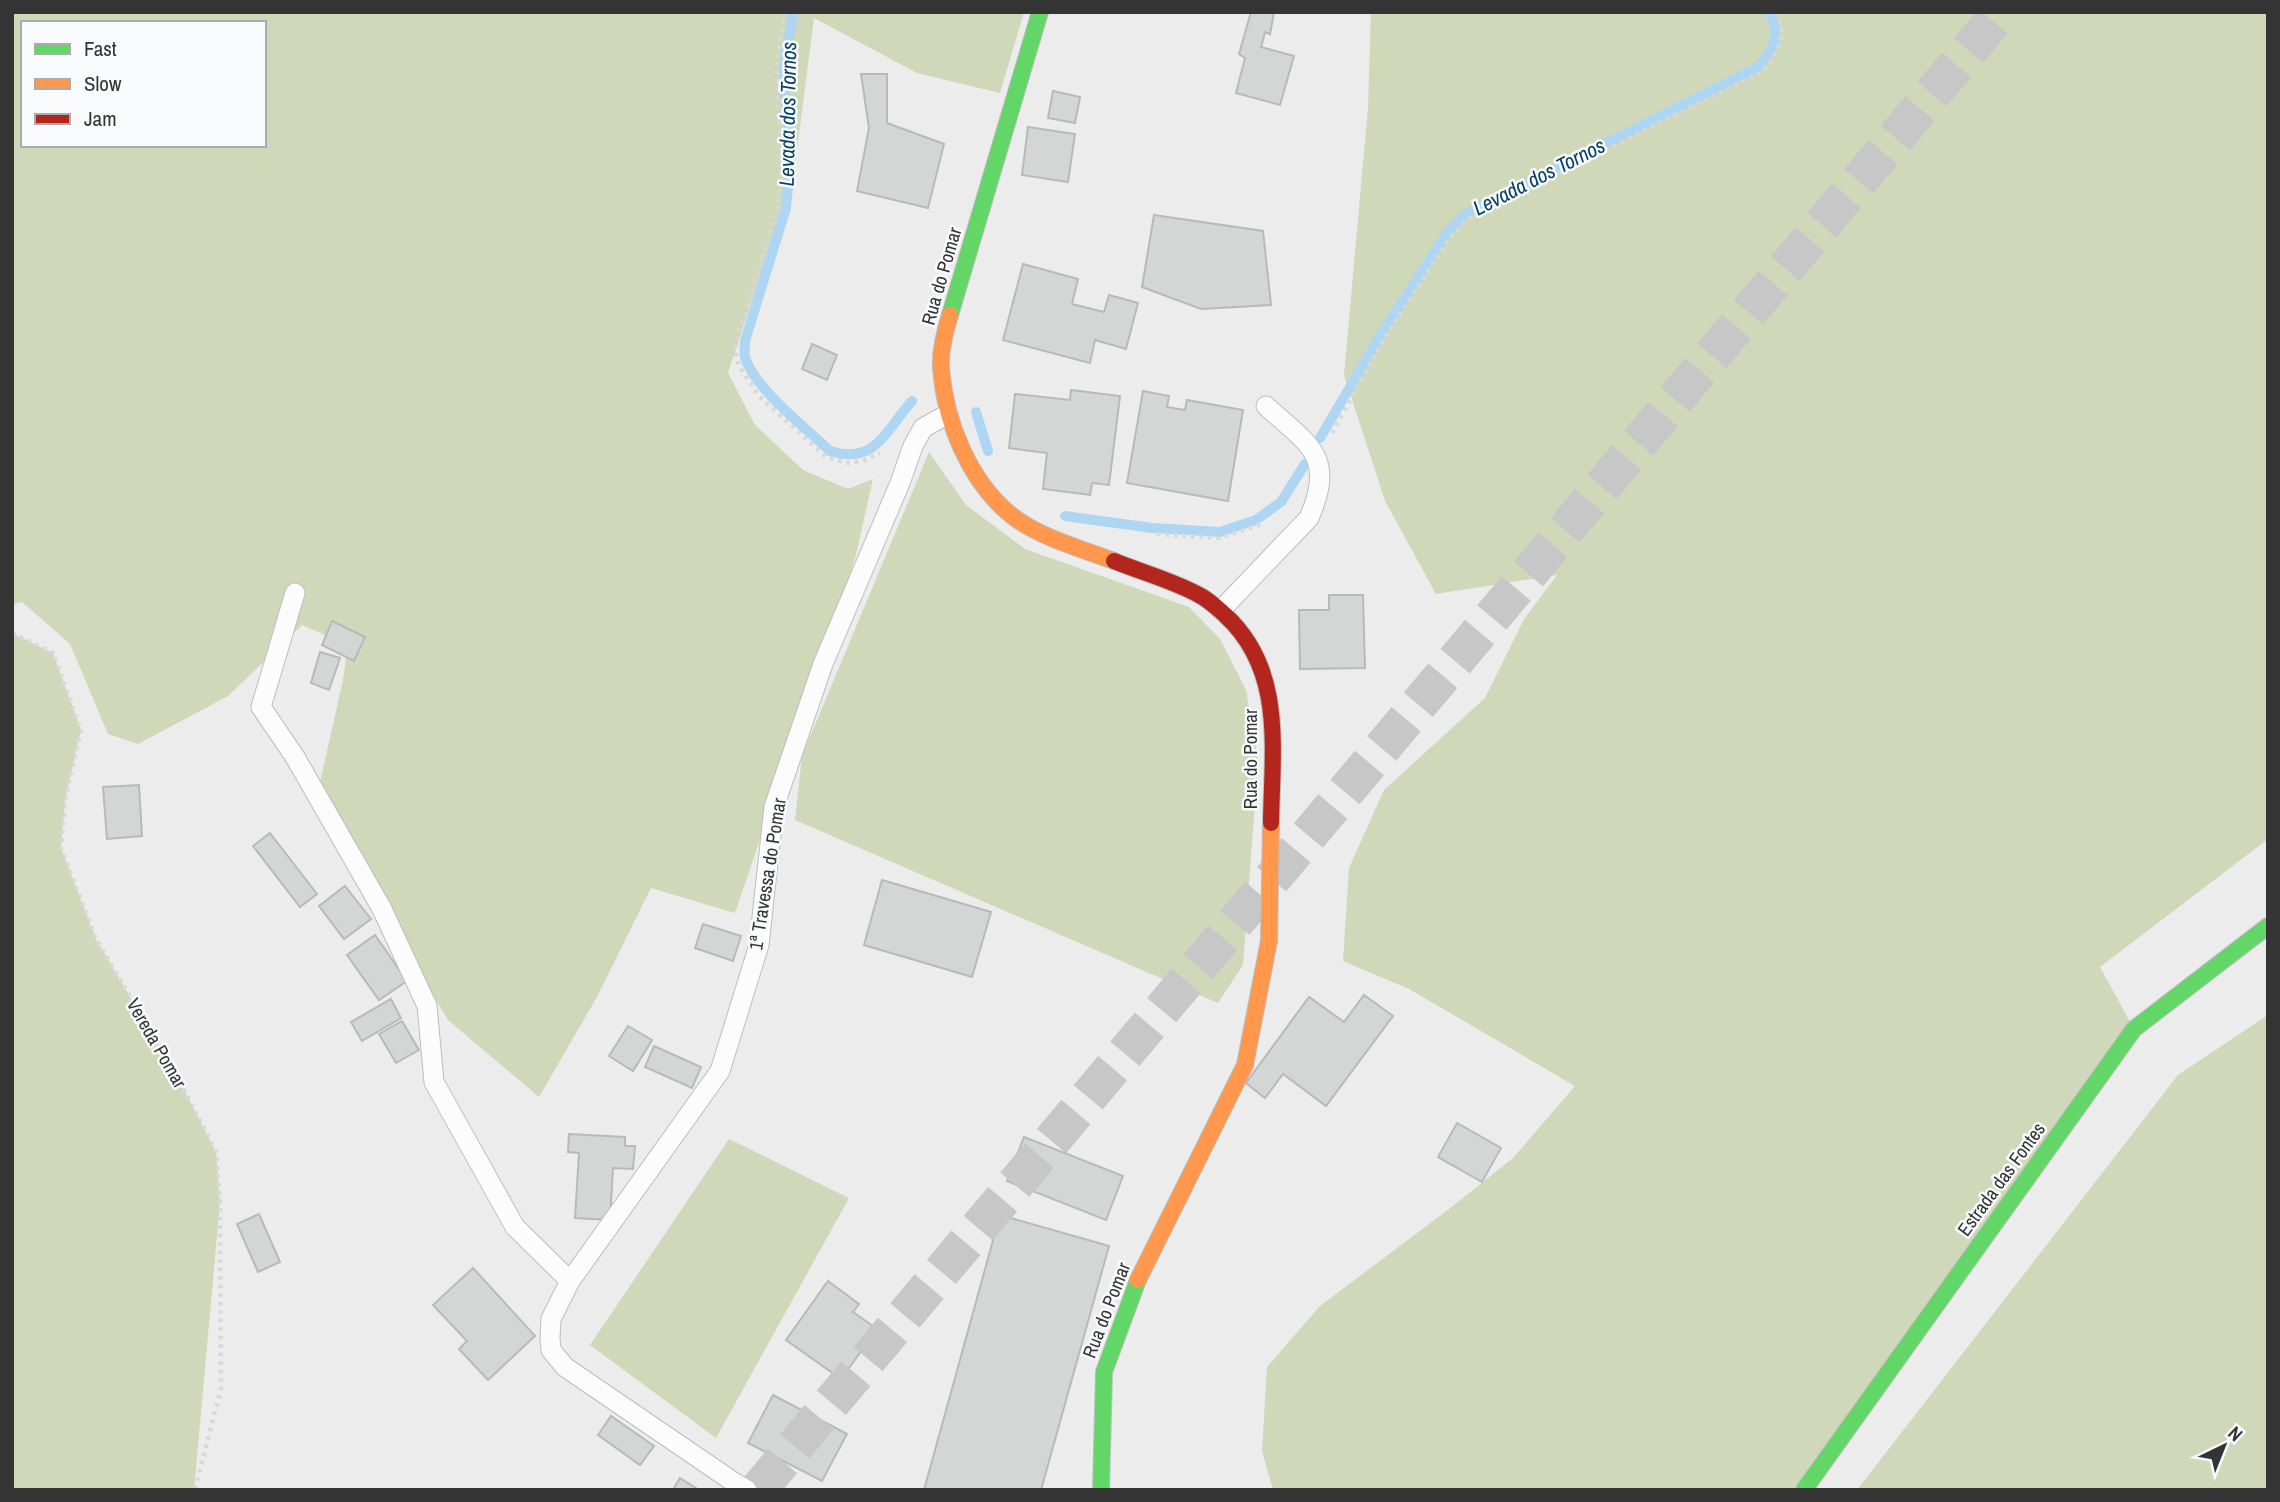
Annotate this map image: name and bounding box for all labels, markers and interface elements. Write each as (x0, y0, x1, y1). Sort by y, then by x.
legend (21, 21, 266, 147)
text: Fast (84, 34, 117, 63)
water label: Levada dos Tornos (772, 41, 803, 187)
text: Slow (84, 69, 122, 98)
text: Jam (84, 104, 117, 133)
water label: Levada dos Tornos (1468, 131, 1610, 222)
street label: Rua do Pomar (915, 223, 968, 328)
street label: Rua do Pomar (1237, 708, 1263, 809)
street label: 1ª Travessa do Pomar (742, 795, 792, 952)
street label: Vereda Pomar (121, 993, 194, 1093)
street label: Estrada das Fontes (1951, 1117, 2051, 1241)
street label: Rua do Pomar (1076, 1258, 1136, 1362)
north arrow (2189, 1411, 2259, 1481)
text: N (2223, 1420, 2249, 1447)

